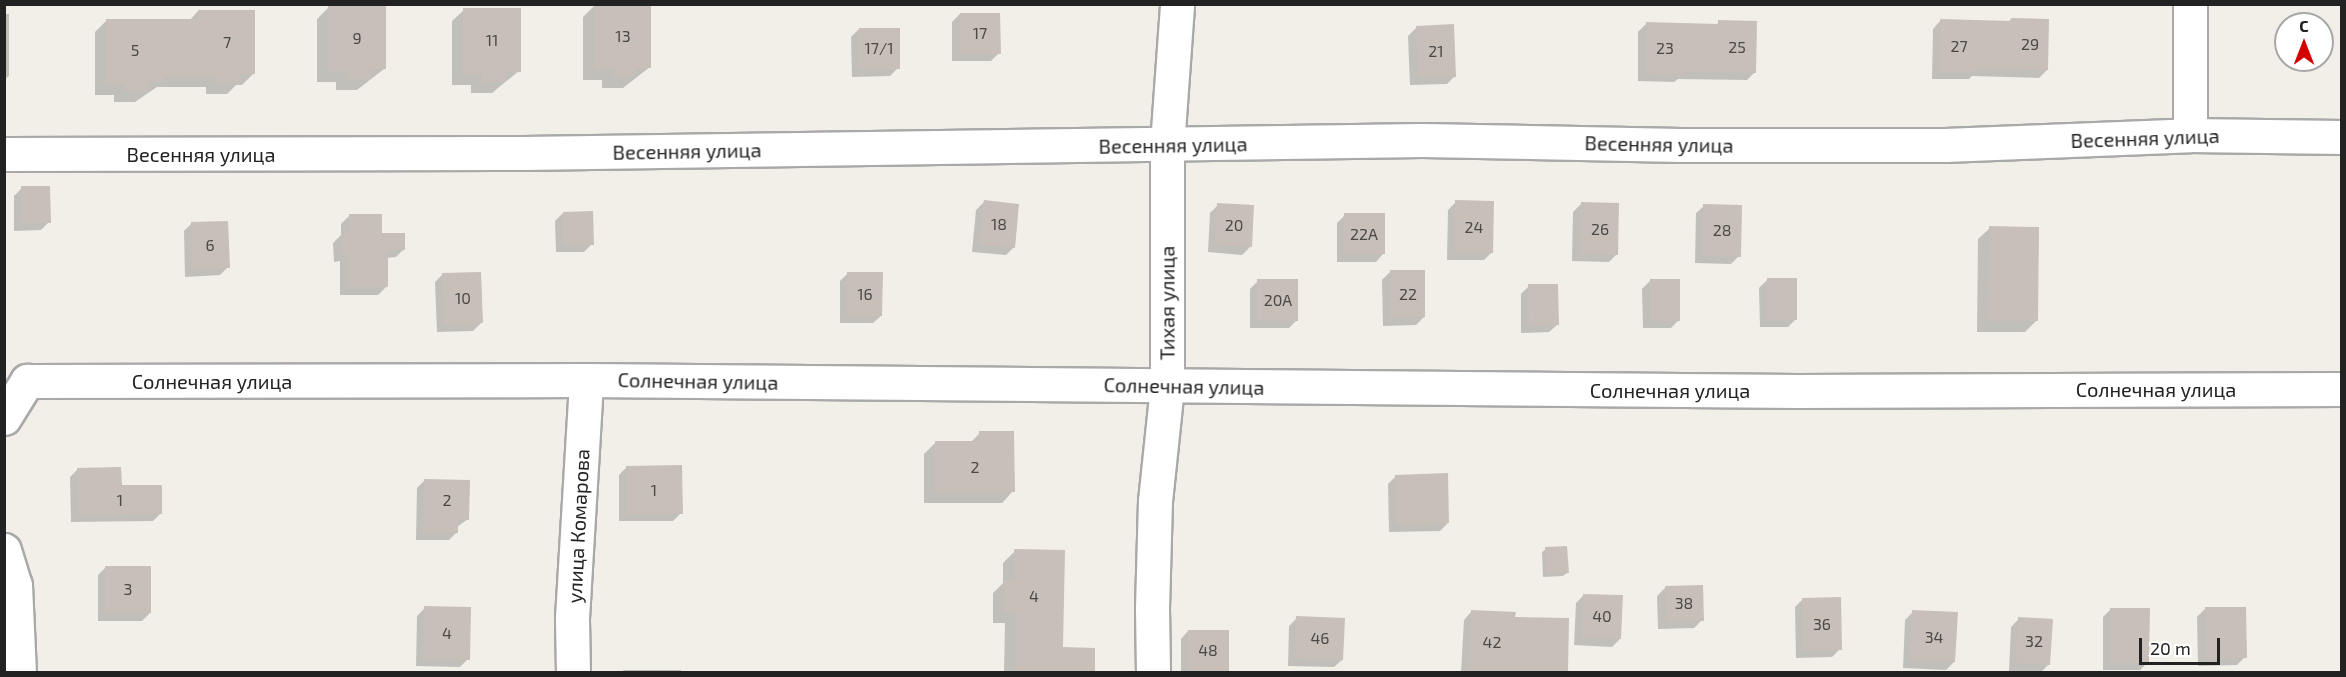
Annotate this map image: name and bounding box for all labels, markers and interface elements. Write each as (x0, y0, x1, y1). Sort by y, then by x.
north arrow (2274, 12, 2334, 72)
text: С (2299, 16, 2309, 35)
house number: 17 (973, 23, 987, 43)
house number: 13 (615, 26, 631, 46)
house number: 9 (352, 28, 362, 48)
house number: 11 (486, 30, 498, 50)
house number: 7 (223, 32, 231, 52)
house number: 29 (2021, 34, 2039, 54)
house number: 27 (1950, 36, 1968, 56)
house number: 25 (1728, 37, 1746, 57)
house number: 17/1 (864, 38, 894, 58)
house number: 23 (1656, 38, 1674, 58)
house number: 5 (131, 40, 139, 60)
house number: 21 (1428, 41, 1444, 61)
street label: Весенняя улица (2070, 123, 2220, 153)
street label: Весенняя улица (1584, 131, 1734, 157)
street label: Весенняя улица (1098, 132, 1248, 158)
street label: Весенняя улица (612, 138, 762, 164)
street label: Весенняя улица (127, 142, 275, 166)
house number: 18 (991, 214, 1007, 234)
house number: 20 (1225, 215, 1243, 235)
house number: 24 (1465, 217, 1483, 237)
house number: 26 (1591, 219, 1609, 239)
house number: 28 (1713, 220, 1731, 240)
house number: 22А (1350, 224, 1378, 244)
house number: 6 (205, 235, 215, 255)
street label: Тихая улица (1155, 246, 1179, 360)
house number: 16 (857, 284, 873, 304)
house number: 22 (1399, 284, 1417, 304)
house number: 10 (455, 288, 471, 308)
house number: 20А (1264, 290, 1292, 310)
street label: Солнечная улица (617, 368, 779, 394)
street label: Солнечная улица (132, 369, 292, 393)
street label: Солнечная улица (1103, 373, 1265, 399)
street label: Солнечная улица (2076, 377, 2236, 401)
street label: Солнечная улица (1590, 378, 1750, 402)
street label: улица Комарова (562, 448, 594, 604)
house number: 2 (971, 457, 979, 477)
house number: 1 (651, 480, 657, 500)
house number: 1 (117, 490, 123, 510)
house number: 2 (443, 490, 451, 510)
house number: 3 (124, 579, 132, 599)
house number: 4 (1029, 586, 1039, 606)
house number: 38 (1675, 593, 1693, 613)
house number: 40 (1592, 606, 1612, 626)
house number: 36 (1813, 614, 1831, 634)
house number: 4 (442, 623, 452, 643)
scale bar (2142, 626, 2223, 664)
house number: 34 (1925, 627, 1943, 647)
house number: 46 (1311, 628, 1329, 648)
house number: 32 (2025, 631, 2043, 651)
house number: 42 (1483, 632, 1501, 652)
text: 20 m (2150, 637, 2191, 659)
house number: 48 (1198, 640, 1218, 660)

